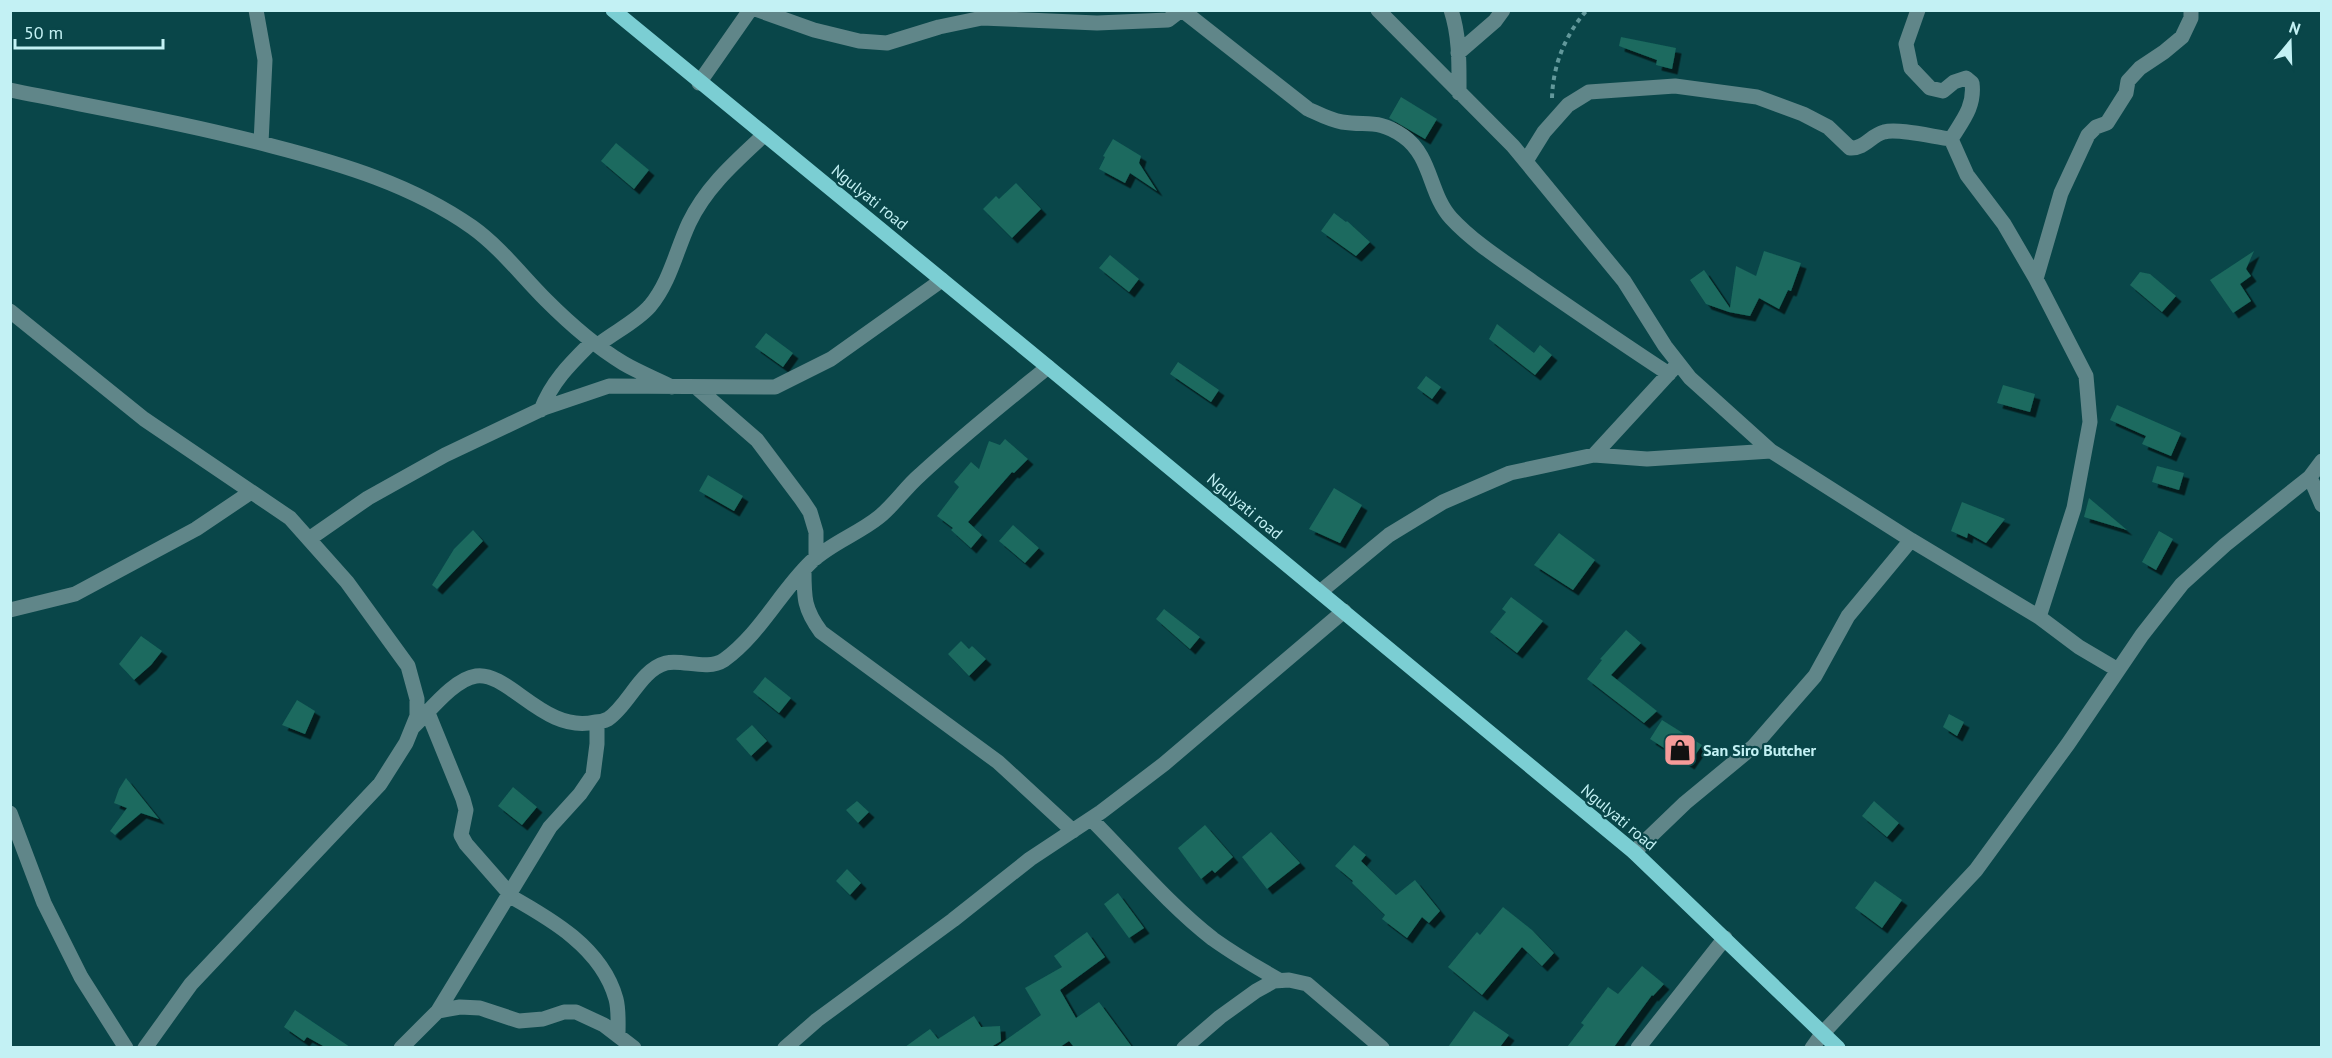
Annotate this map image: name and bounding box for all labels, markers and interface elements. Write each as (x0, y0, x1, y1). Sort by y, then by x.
scale bar (15, 12, 164, 50)
north arrow (2260, 12, 2320, 72)
text: N (2287, 17, 2303, 39)
text: 50 m (24, 21, 63, 44)
street label: Ngulyati road (828, 160, 912, 234)
street label: Ngulyati road (1203, 469, 1287, 543)
shop icon: San Siro Butcher (1662, 732, 1698, 768)
place label: San Siro Butcher (1703, 740, 1817, 760)
street label: Ngulyati road (1577, 780, 1661, 854)

